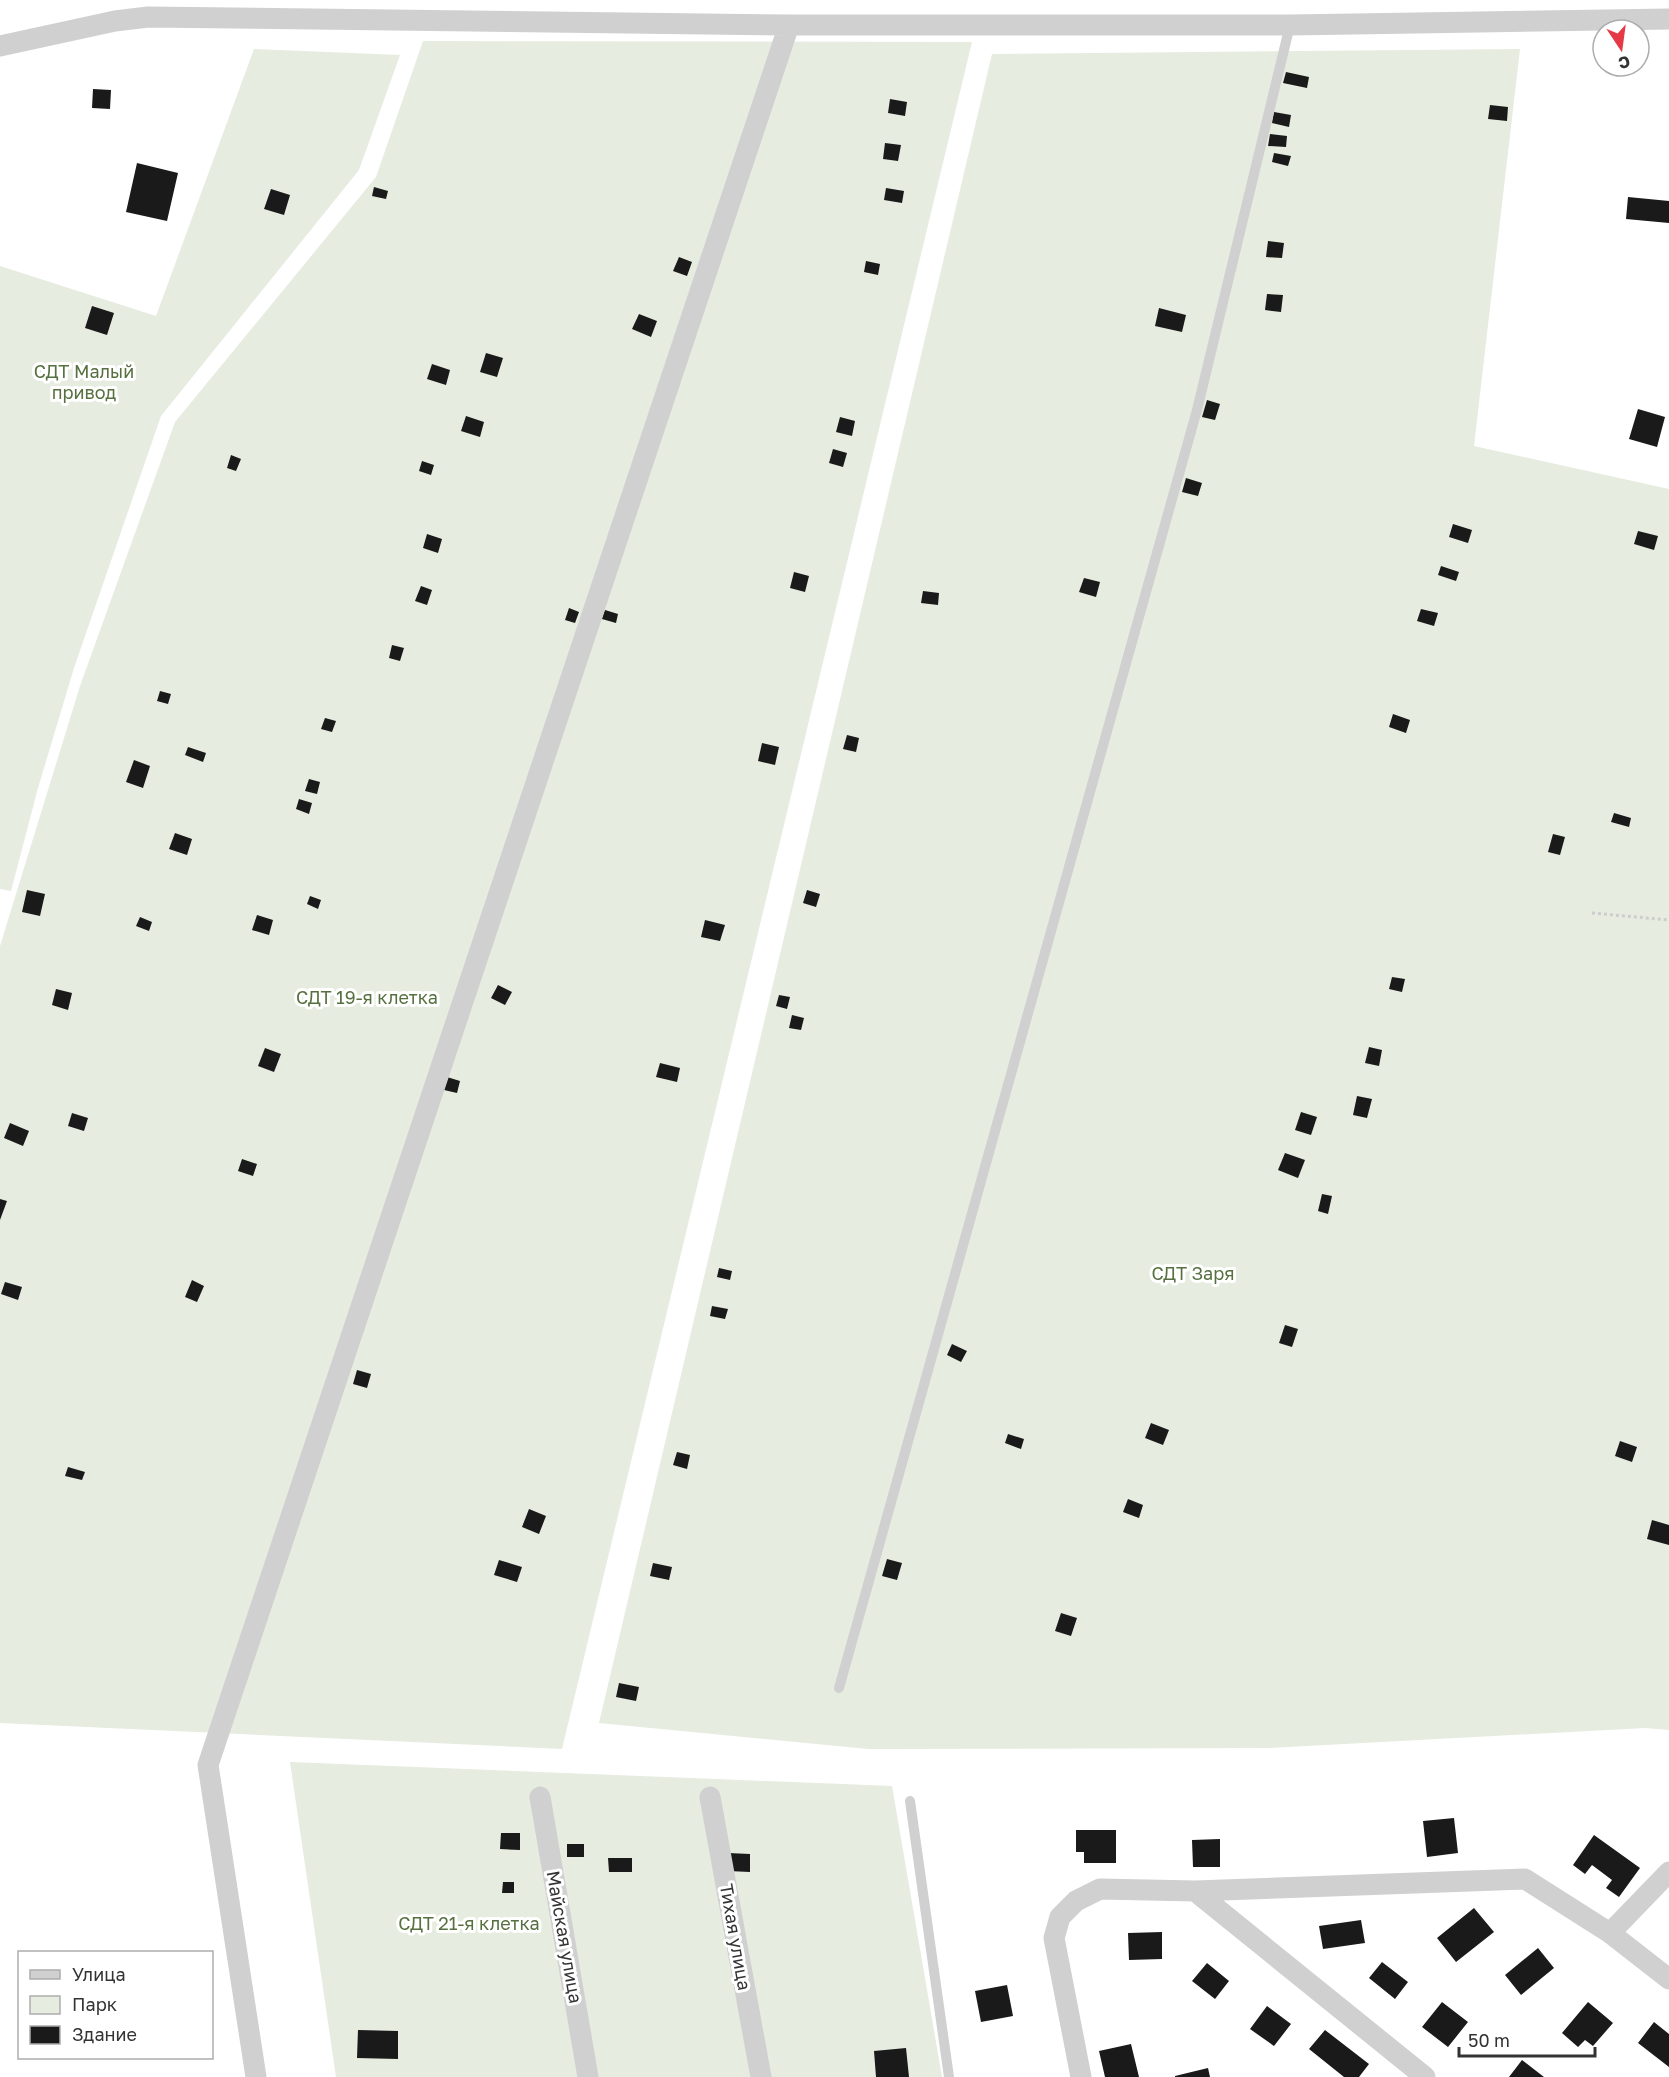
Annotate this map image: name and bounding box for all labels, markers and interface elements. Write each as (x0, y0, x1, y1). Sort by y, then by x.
north arrow (1591, 18, 1651, 78)
text: С (1617, 52, 1632, 74)
park label: СДТ Малый привод (34, 360, 134, 403)
park label: СДТ 19-я клетка (296, 986, 438, 1008)
park label: СДТ Заря (1151, 1262, 1235, 1284)
street label: Майская улица (542, 1869, 587, 2005)
street label: Тихая улица (716, 1882, 756, 1992)
park label: СДТ 21-я клетка (398, 1912, 540, 1934)
legend (18, 1951, 213, 2059)
text: Улица (72, 1963, 126, 1985)
text: Парк (72, 1993, 117, 2015)
scale bar (1459, 2020, 1596, 2058)
text: Здание (72, 2023, 137, 2045)
text: 50 m (1468, 2029, 1510, 2051)

